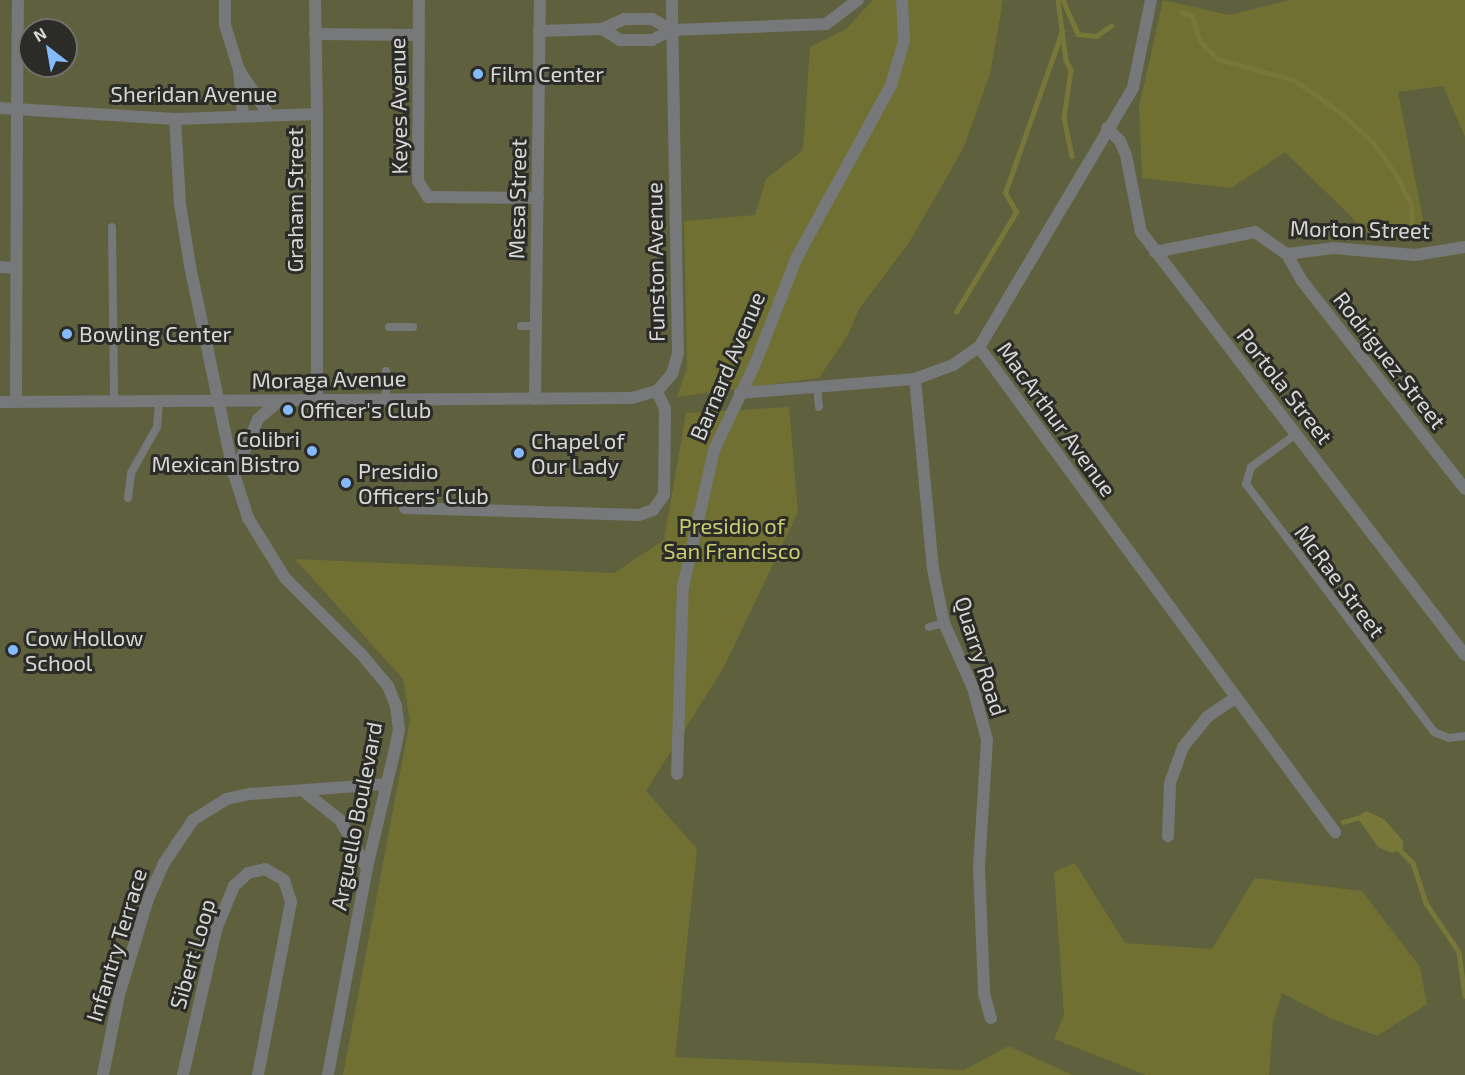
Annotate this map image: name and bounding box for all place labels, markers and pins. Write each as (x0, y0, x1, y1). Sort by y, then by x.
place label: Film Center (490, 61, 604, 87)
marker: Film Center (471, 67, 485, 81)
place label: Bowling Center (79, 321, 231, 347)
marker: Bowling Center (60, 327, 74, 341)
place label: Officer's Club (300, 397, 431, 423)
marker: Officer's Club (281, 403, 295, 417)
place label: Colibri Mexican Bistro (152, 425, 300, 476)
place label: Chapel of Our Lady (531, 427, 625, 478)
marker: Colibri Mexican Bistro (305, 444, 319, 458)
marker: Chapel of Our Lady (512, 446, 526, 460)
place label: Presidio Officers' Club (358, 457, 489, 508)
marker: Presidio Officers' Club (339, 476, 353, 490)
place label: Cow Hollow School (25, 624, 144, 676)
marker: Cow Hollow School (6, 643, 20, 657)

